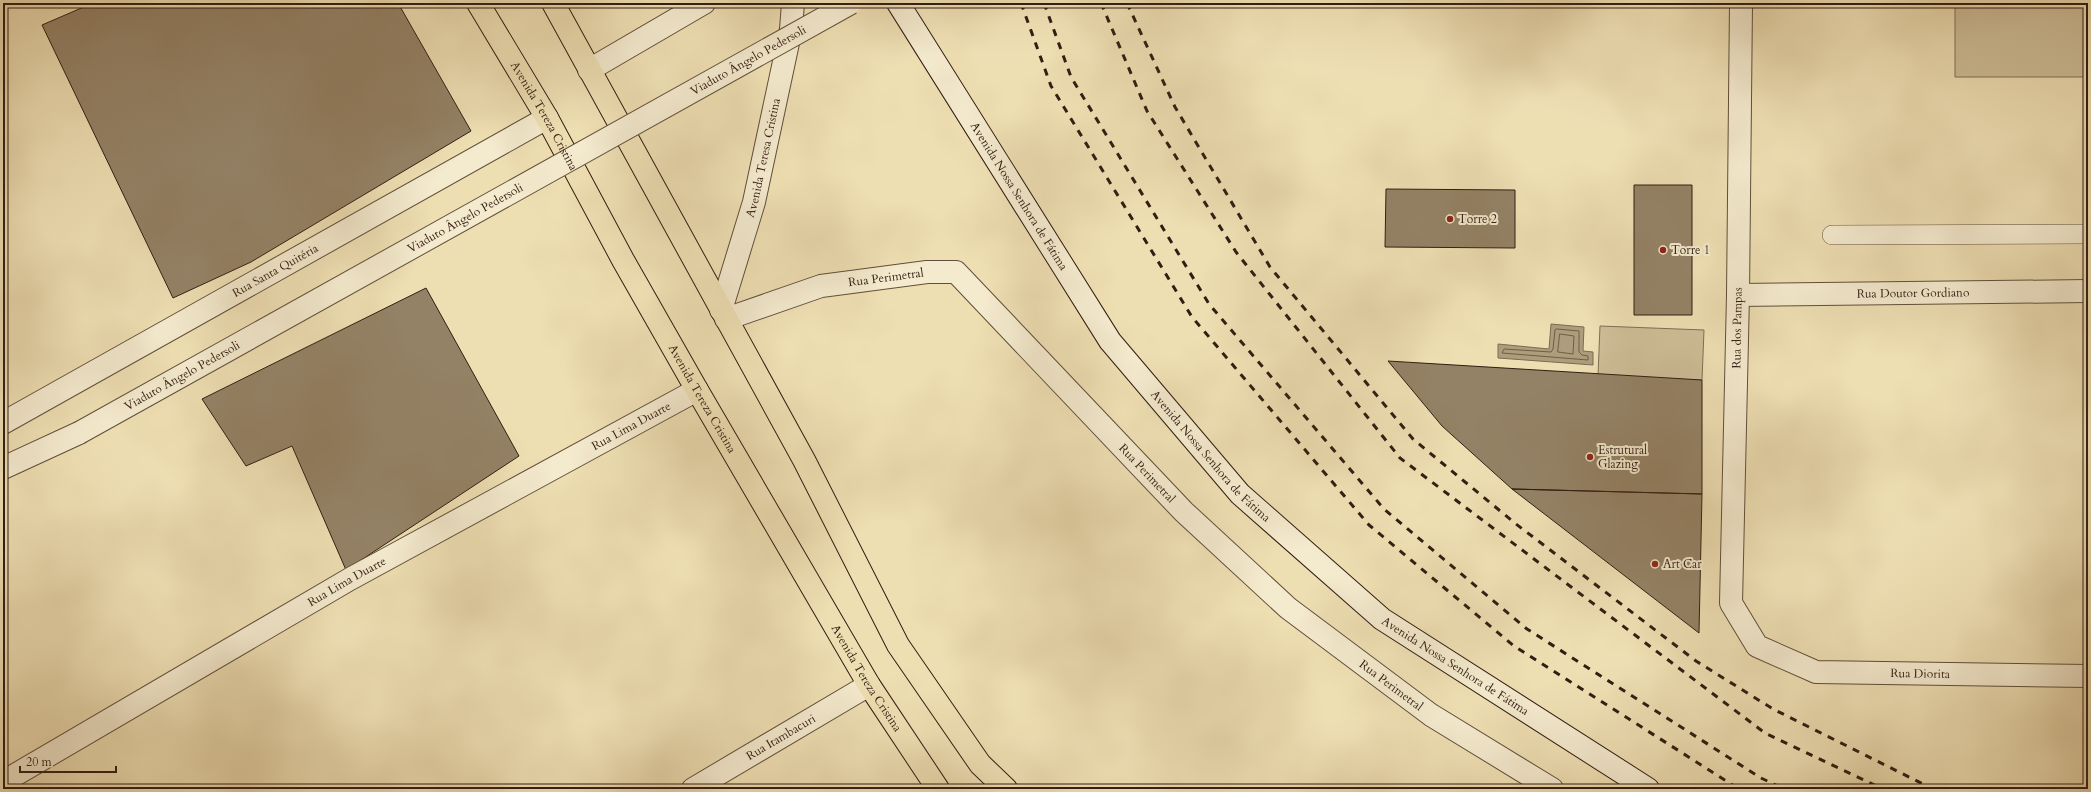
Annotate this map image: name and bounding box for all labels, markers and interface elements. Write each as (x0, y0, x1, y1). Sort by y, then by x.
street label: Viaduto Ângelo Pedersoli (688, 21, 809, 99)
street label: Avenida Tereza Cristina (507, 58, 582, 174)
street label: Avenida Teresa Cristina (742, 96, 784, 219)
street label: Avenida Nossa Senhora de Fátima (967, 119, 1072, 274)
street label: Viaduto Ângelo Pedersoli (404, 179, 526, 257)
place label: Torre 2 (1458, 211, 1497, 227)
marker: Torre 2 (1445, 214, 1455, 224)
street label: Rua Santa Quitéria (229, 240, 322, 301)
place label: Torre 1 (1671, 242, 1710, 258)
marker: Torre 1 (1658, 245, 1668, 255)
street label: Rua Perimetral (847, 265, 924, 290)
street label: Rua Doutor Gordiano (1856, 284, 1970, 302)
street label: Rua dos Pampas (1728, 287, 1746, 369)
street label: Viaduto Ângelo Pedersoli (121, 337, 243, 414)
street label: Avenida Tereza Cristina (665, 341, 740, 457)
street label: Avenida Nossa Senhora de Fátima (1147, 387, 1275, 526)
street label: Rua Lima Duarte (589, 398, 673, 454)
street label: Rua Perimetral (1115, 440, 1179, 506)
place label: Estrutural Glazing (1598, 442, 1647, 472)
marker: Estrutural Glazing (1585, 452, 1595, 462)
street label: Rua Lima Duarte (305, 553, 389, 610)
place label: Art Car (1663, 556, 1702, 572)
marker: Art Car (1650, 559, 1660, 569)
street label: Avenida Nossa Senhora de Fátima (1379, 613, 1533, 719)
street label: Avenida Tereza Cristina (827, 622, 906, 735)
street label: Rua Perimetral (1356, 656, 1426, 714)
street label: Rua Diorita (1890, 665, 1951, 682)
street label: Rua Itambacuri (743, 710, 819, 764)
scale bar (20, 748, 116, 774)
text: 20 m (26, 754, 53, 770)

